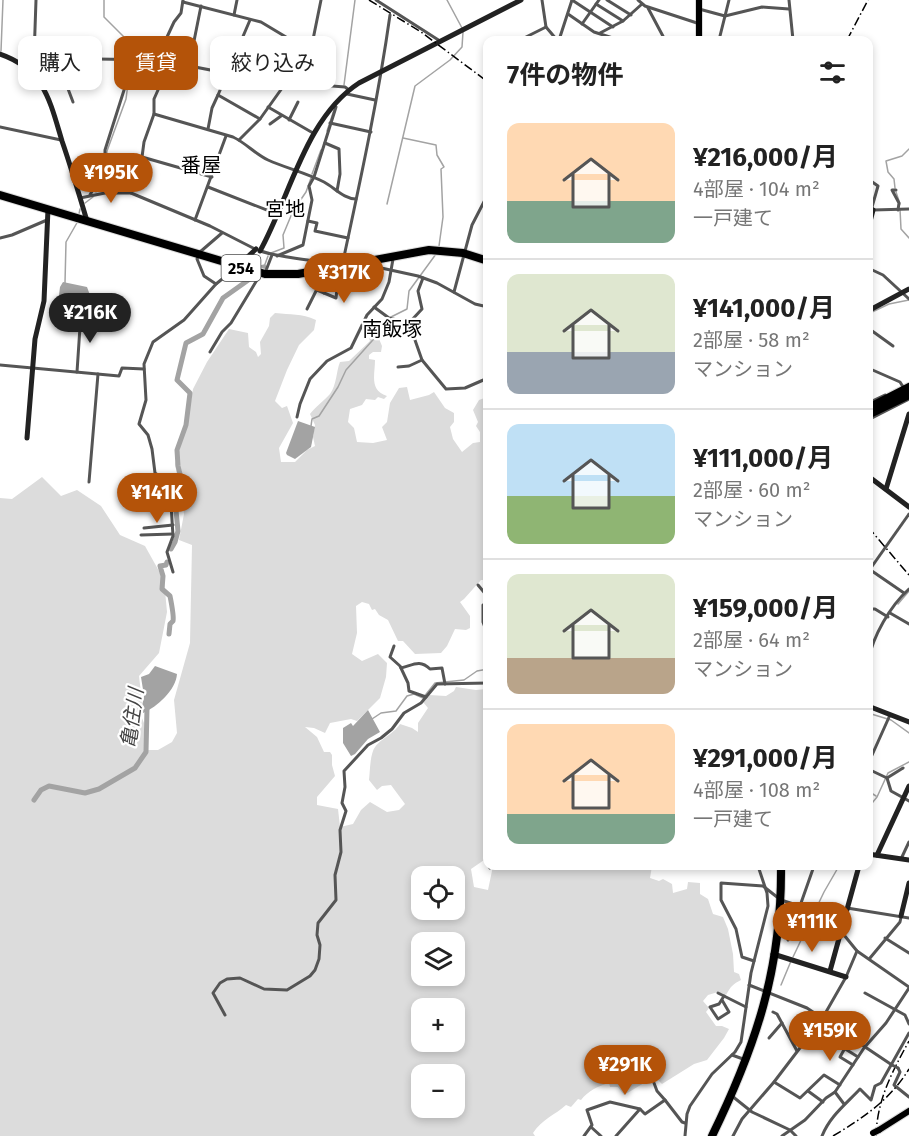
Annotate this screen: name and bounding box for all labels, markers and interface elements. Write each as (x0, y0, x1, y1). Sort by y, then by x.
chip: 購入 (18, 36, 102, 90)
chip: 賃貸 (114, 36, 198, 90)
chip: 絞り込み (210, 36, 336, 90)
icon: filters (816, 56, 849, 89)
text: 7件の物件 (507, 60, 623, 91)
text: ¥216,000/月 (693, 142, 838, 173)
icon: home (555, 147, 627, 219)
pin: ¥195K (69, 153, 153, 204)
district label: 番屋 (181, 153, 221, 177)
text: ¥195K (84, 160, 138, 184)
text: 4部屋 · 104 m² (693, 177, 820, 201)
district label: 宮地 (265, 197, 305, 221)
text: 一戸建て (693, 206, 773, 230)
pin: ¥317K (302, 253, 386, 304)
road number: 254 (222, 255, 260, 281)
text: ¥317K (318, 260, 370, 284)
pin: ¥216K (48, 293, 132, 344)
text: ¥141,000/月 (693, 293, 835, 324)
icon: home (555, 298, 627, 370)
text: ¥216K (63, 300, 117, 324)
district label: 南飯塚 (362, 317, 422, 341)
text: 2部屋 · 58 m² (693, 328, 810, 352)
text: マンション (693, 357, 793, 381)
text: ¥111,000/月 (693, 443, 833, 474)
icon: home (555, 448, 627, 520)
pin: ¥141K (115, 473, 199, 524)
text: 2部屋 · 60 m² (693, 478, 810, 502)
text: ¥141K (131, 480, 183, 504)
text: マンション (693, 507, 793, 531)
text: ¥159,000/月 (693, 593, 838, 624)
icon: home (555, 598, 627, 670)
text: 2部屋 · 64 m² (693, 628, 810, 652)
text: マンション (693, 657, 793, 681)
water label: 亀住川 (116, 685, 148, 749)
text: ¥291,000/月 (693, 743, 838, 774)
icon: home (555, 748, 627, 820)
text: 4部屋 · 108 m² (693, 778, 820, 802)
text: 一戸建て (693, 807, 773, 831)
map controls (411, 866, 465, 1118)
button: locate (411, 866, 465, 920)
pin: ¥111K (770, 902, 854, 953)
text: ¥111K (787, 909, 837, 933)
button: layers (411, 932, 465, 986)
button: + (411, 998, 465, 1052)
pin: ¥159K (788, 1011, 872, 1062)
text: ¥159K (803, 1018, 857, 1042)
pin: ¥291K (583, 1045, 667, 1096)
text: ¥291K (598, 1052, 652, 1076)
button: − (411, 1064, 465, 1118)

